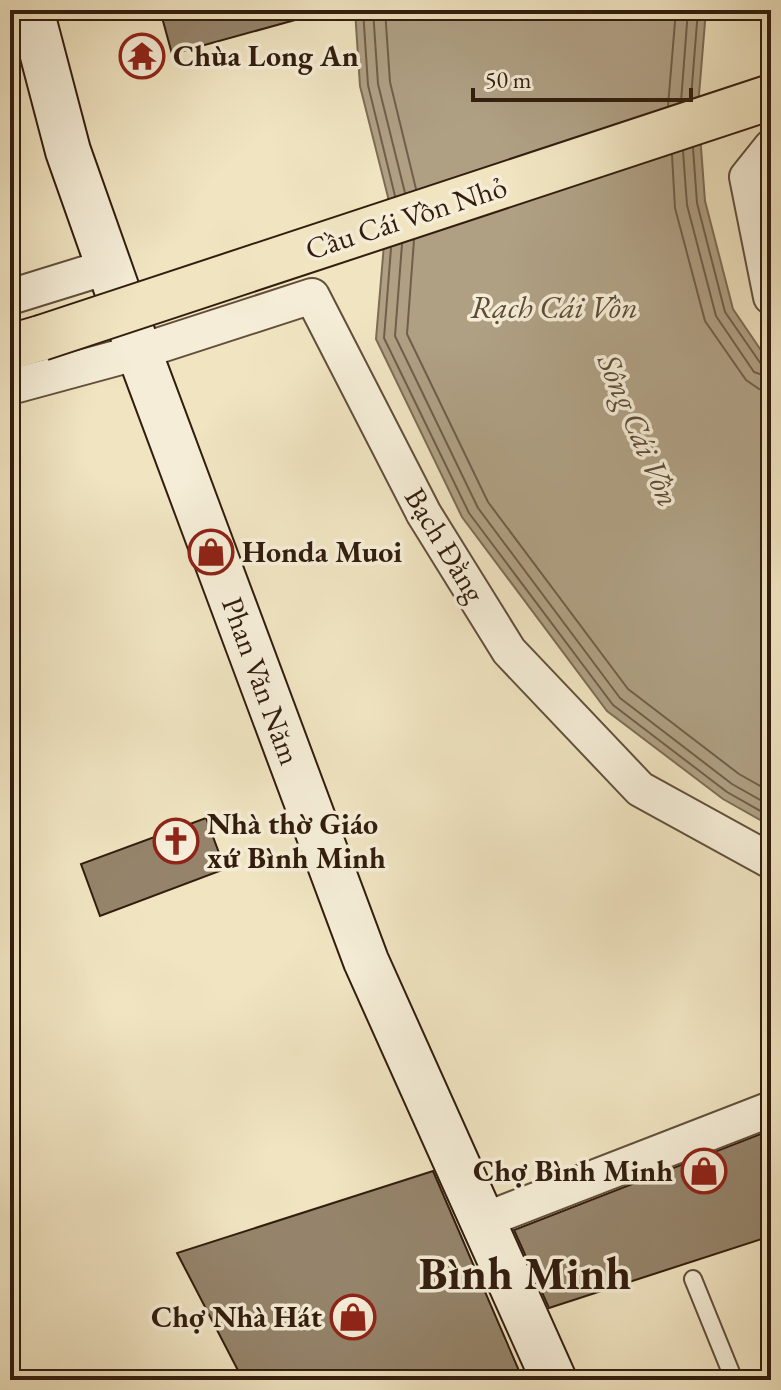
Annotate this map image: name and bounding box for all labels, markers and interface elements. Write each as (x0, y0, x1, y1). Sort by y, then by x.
temple icon: Chùa Long An (118, 32, 166, 80)
place label: Chùa Long An (173, 36, 359, 75)
scale bar (473, 52, 691, 102)
text: 50 m (485, 64, 532, 95)
street label: Cầu Cái Vồn Nhỏ (300, 167, 512, 268)
water label: Rạch Cái Vồn (470, 286, 638, 328)
water label: Sông Cái Vồn (588, 346, 690, 513)
street label: Bạch Đằng (396, 480, 495, 610)
shop icon: Honda Muoi (187, 528, 235, 576)
place label: Honda Muoi (242, 532, 402, 571)
street label: Phan Văn Năm (213, 592, 310, 770)
place label: Nhà thờ Giáo xứ Bình Minh (207, 804, 386, 877)
church icon: Nhà thờ Giáo xứ Bình Minh (152, 817, 200, 865)
shop icon: Chợ Bình Minh (680, 1147, 728, 1195)
place label: Chợ Bình Minh (473, 1151, 673, 1190)
district label: Bình Minh (419, 1243, 631, 1303)
shop icon: Chợ Nhà Hát (329, 1293, 377, 1341)
place label: Chợ Nhà Hát (151, 1297, 323, 1336)

